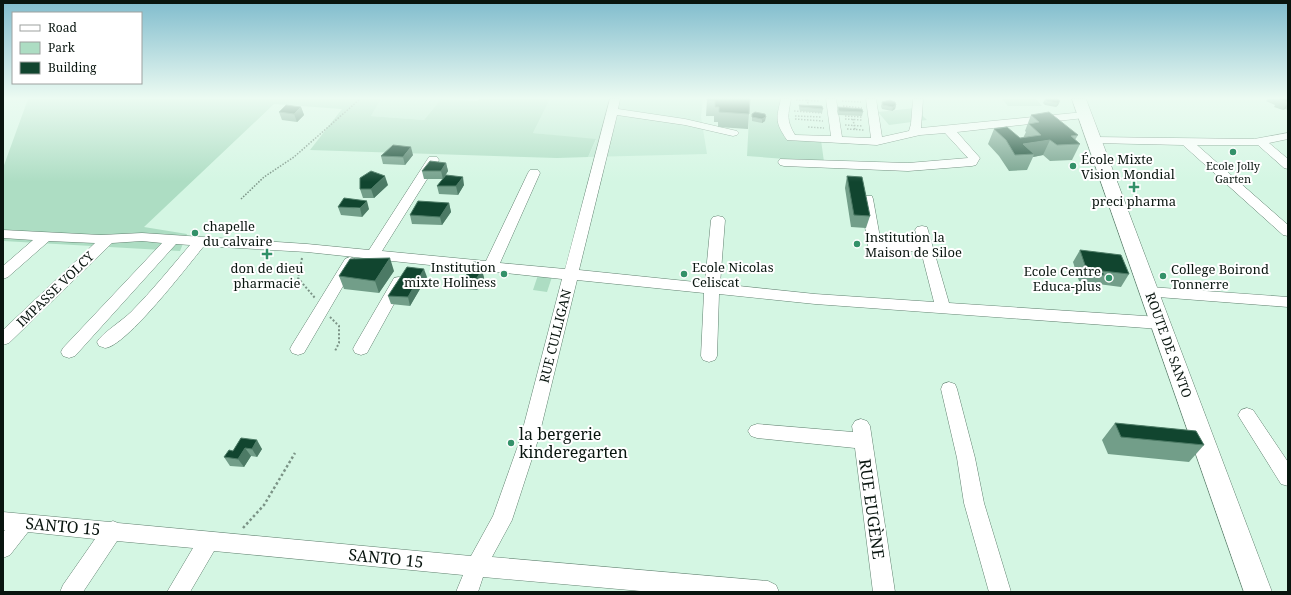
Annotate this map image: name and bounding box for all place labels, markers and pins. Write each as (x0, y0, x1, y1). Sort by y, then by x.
marker: Ecole Jolly Garten (1228, 147, 1238, 157)
place label: École Mixte Vision Mondial (1081, 150, 1175, 183)
place label: Ecole Jolly Garten (1206, 158, 1261, 186)
marker: École Mixte Vision Mondial (1068, 161, 1078, 171)
marker: preci pharma (1129, 182, 1139, 192)
place label: preci pharma (1092, 192, 1176, 210)
place label: chapelle du calvaire (203, 217, 272, 250)
marker: chapelle du calvaire (190, 228, 200, 238)
place label: Institution la Maison de Siloe (865, 228, 962, 261)
marker: Institution la Maison de Siloe (852, 239, 862, 249)
marker: don de dieu pharmacie (262, 249, 272, 259)
place label: Institution mixte Holiness (404, 258, 497, 291)
place label: Ecole Nicolas Celiscat (692, 258, 774, 291)
place label: don de dieu pharmacie (231, 259, 303, 292)
place label: College Boirond Tonnerre (1171, 260, 1269, 293)
place label: Ecole Centre Educa-plus (1024, 262, 1101, 295)
marker: Institution mixte Holiness (499, 269, 509, 279)
marker: Ecole Nicolas Celiscat (679, 269, 689, 279)
marker: College Boirond Tonnerre (1158, 271, 1168, 281)
marker: Ecole Centre Educa-plus (1104, 273, 1114, 283)
place label: la bergerie kinderegarten (519, 423, 628, 463)
marker: la bergerie kinderegarten (506, 438, 516, 448)

